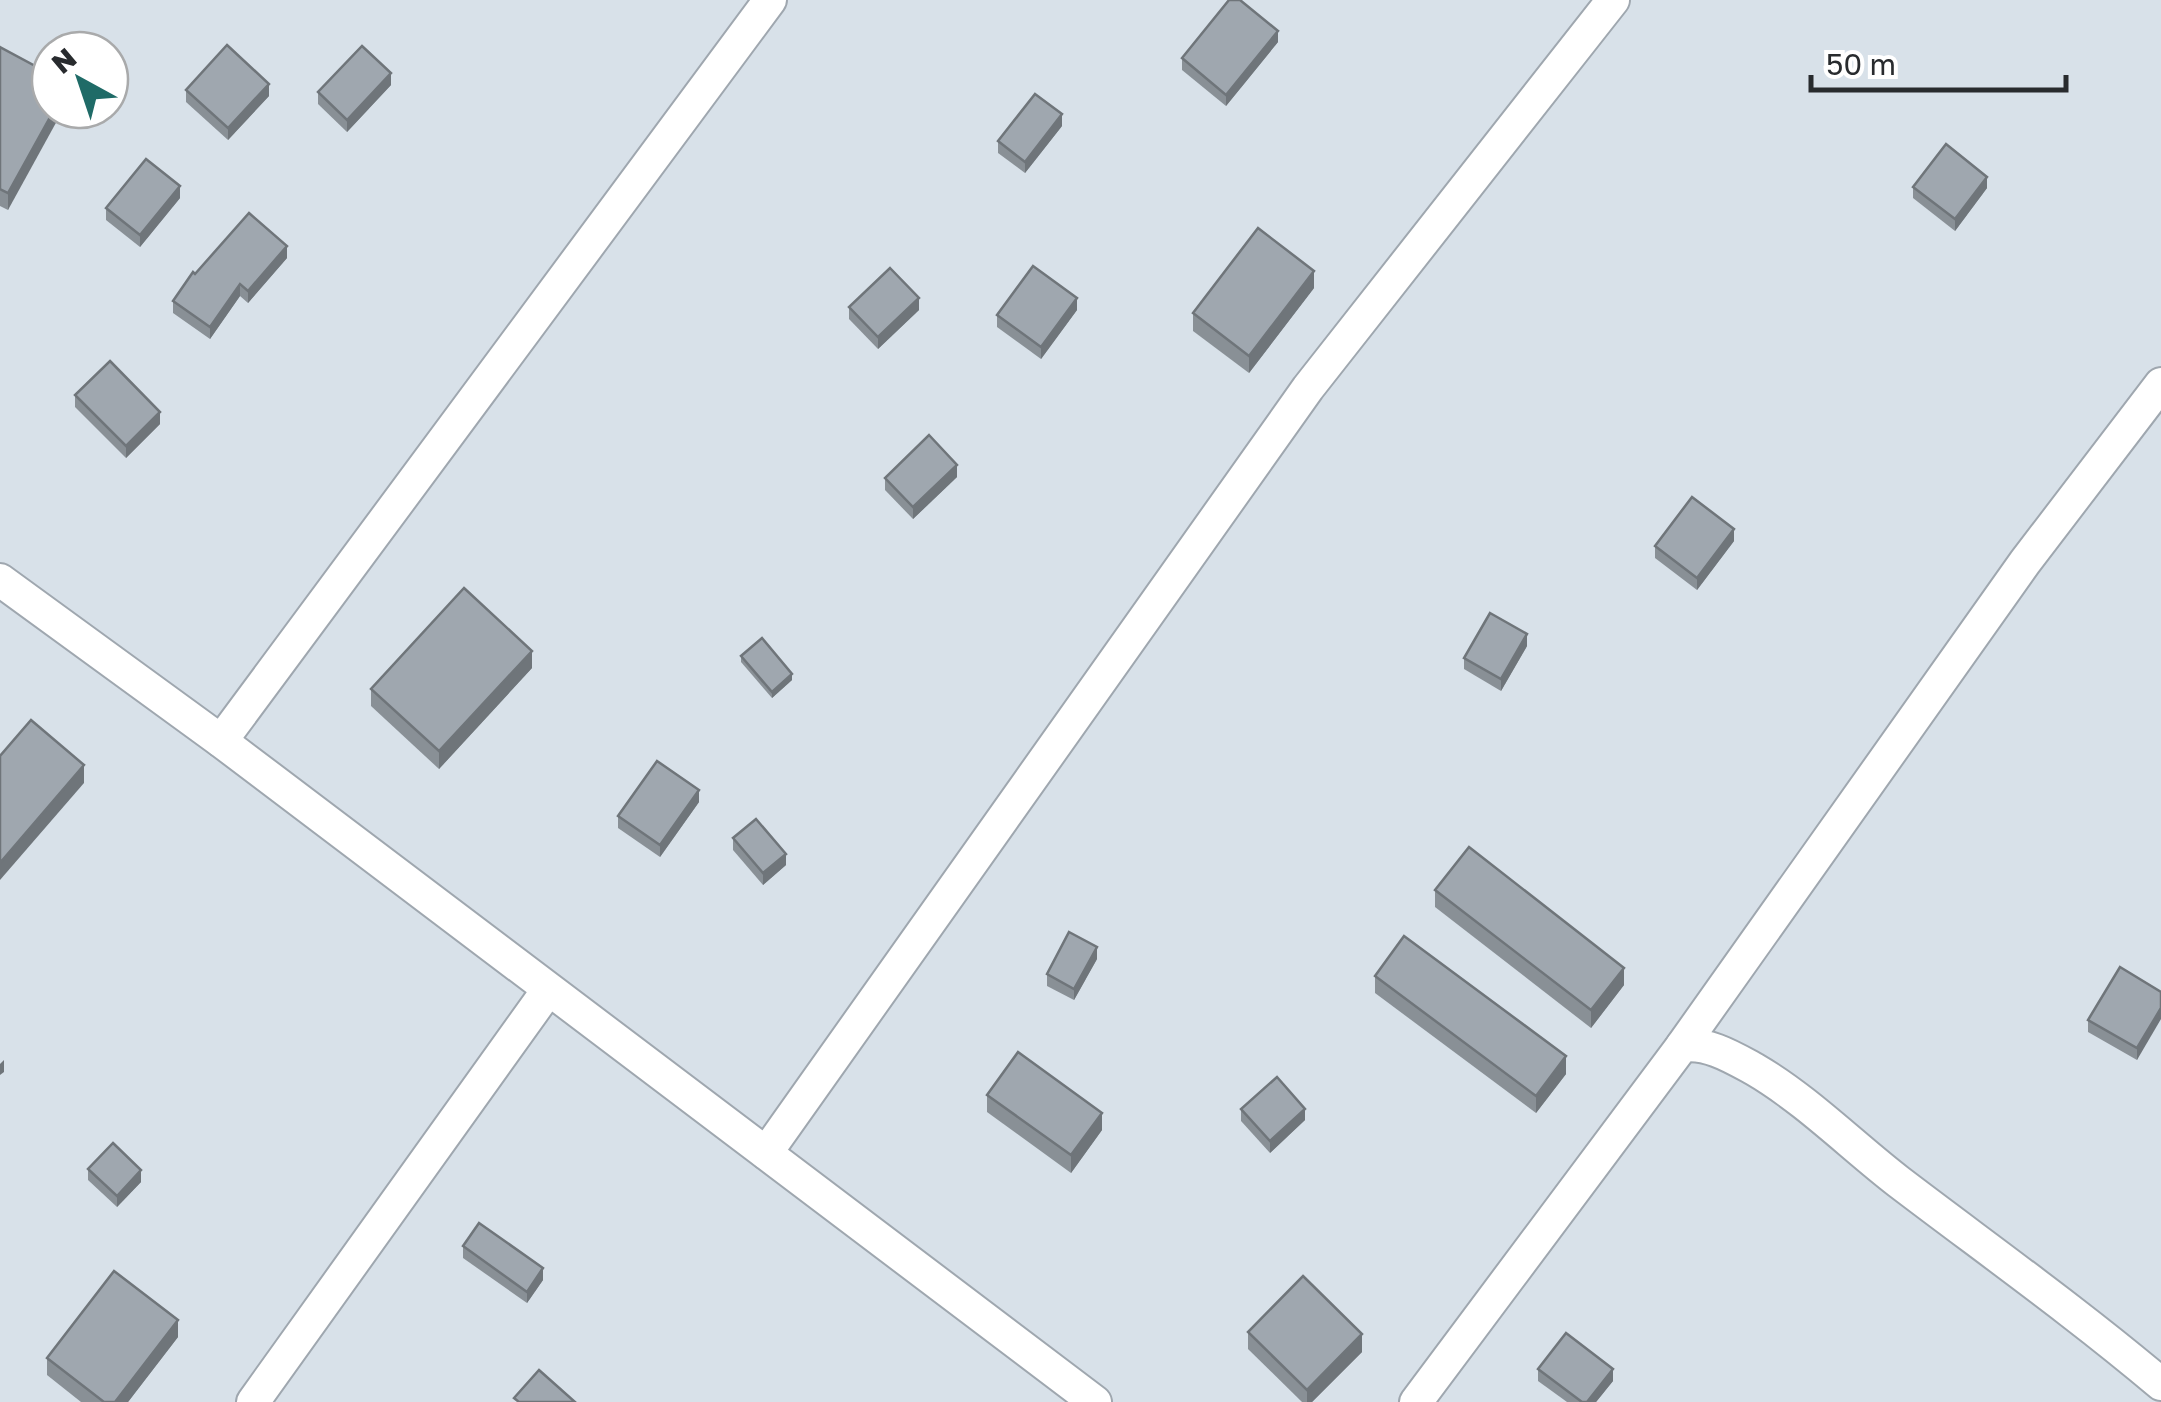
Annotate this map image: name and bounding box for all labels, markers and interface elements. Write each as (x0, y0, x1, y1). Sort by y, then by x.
north arrow (30, 30, 130, 130)
scale bar (1811, 30, 2066, 92)
text: N (45, 41, 82, 80)
text: 50 m (1826, 46, 1896, 82)

